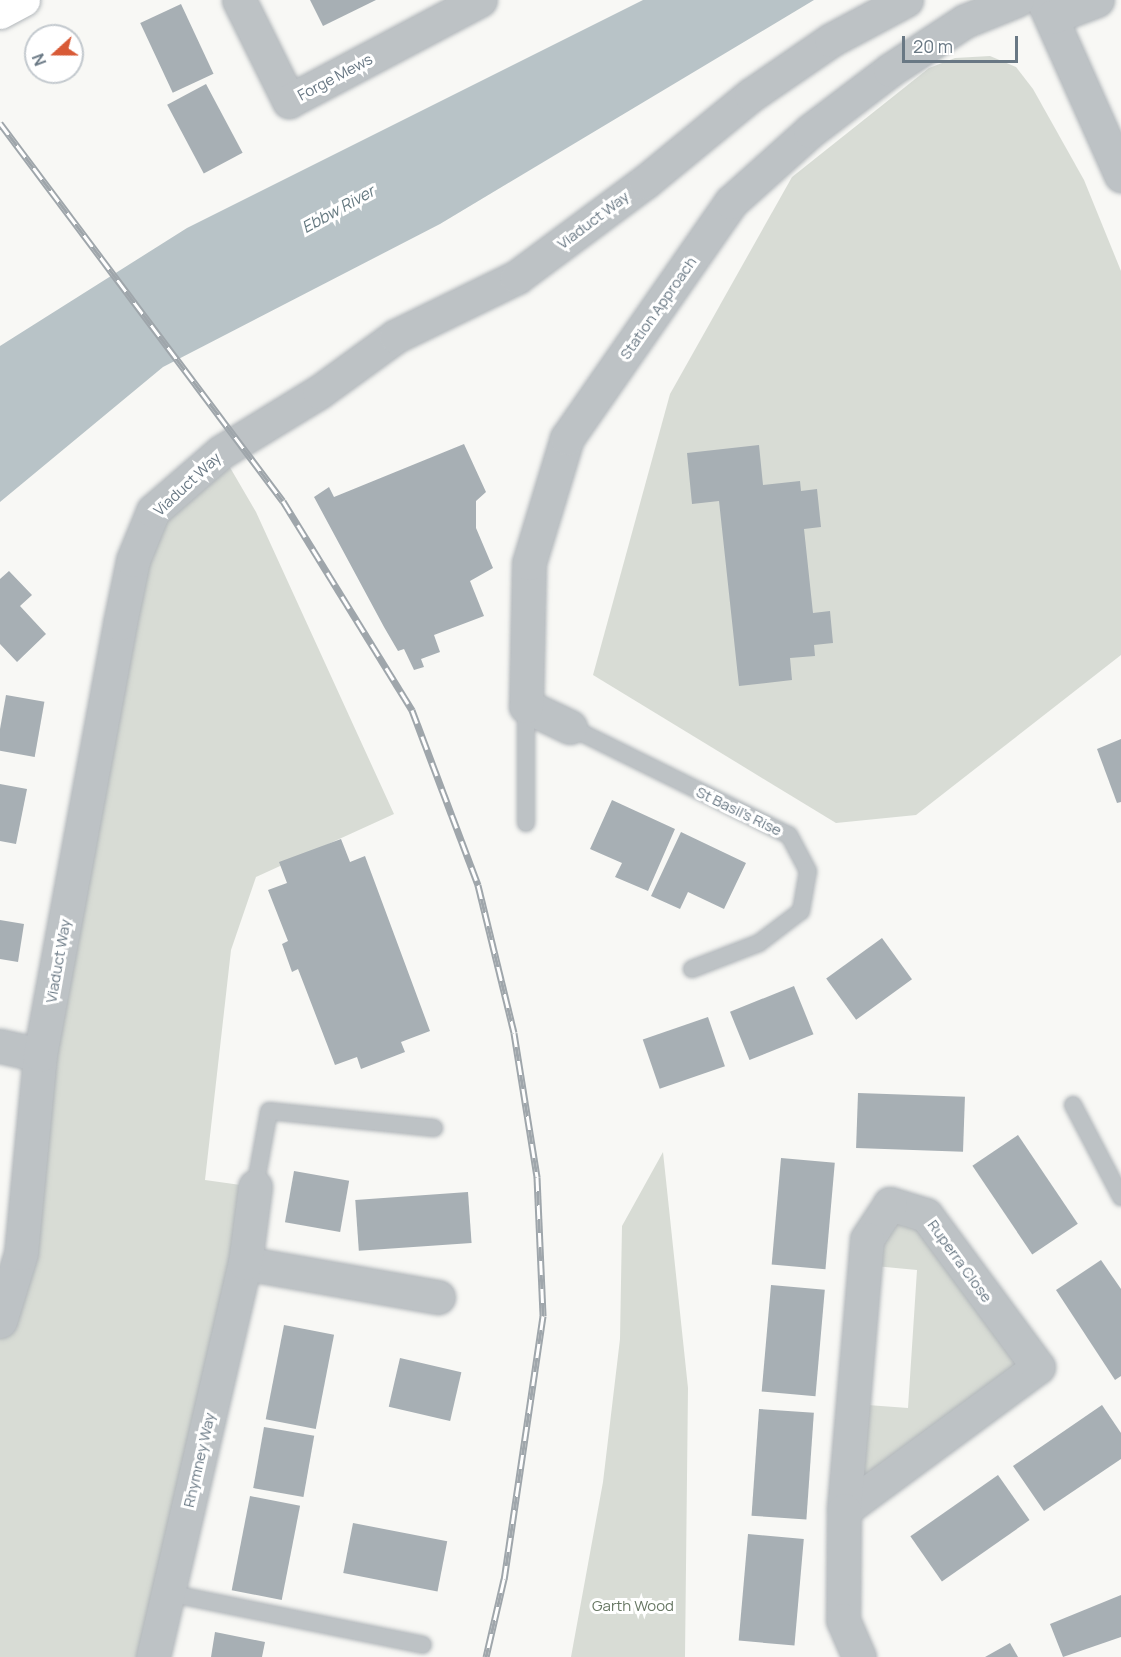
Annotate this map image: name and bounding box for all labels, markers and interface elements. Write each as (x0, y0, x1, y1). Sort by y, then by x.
north arrow (24, 24, 84, 84)
scale bar (905, 24, 1020, 62)
text: 20 m (913, 34, 953, 58)
text: N (27, 50, 51, 69)
street label: Forge Mews (295, 50, 375, 104)
water label: Ebbw River (298, 181, 378, 237)
street label: Viaduct Way (554, 187, 632, 253)
street label: Station Approach (616, 253, 700, 363)
street label: Viaduct Way (150, 448, 224, 520)
street label: St Basil's Rise (693, 783, 785, 839)
street label: Viaduct Way (42, 918, 74, 1004)
street label: Ruperra Close (924, 1216, 996, 1306)
street label: Rhymney Way (179, 1411, 219, 1509)
park label: Garth Wood (592, 1597, 674, 1615)

